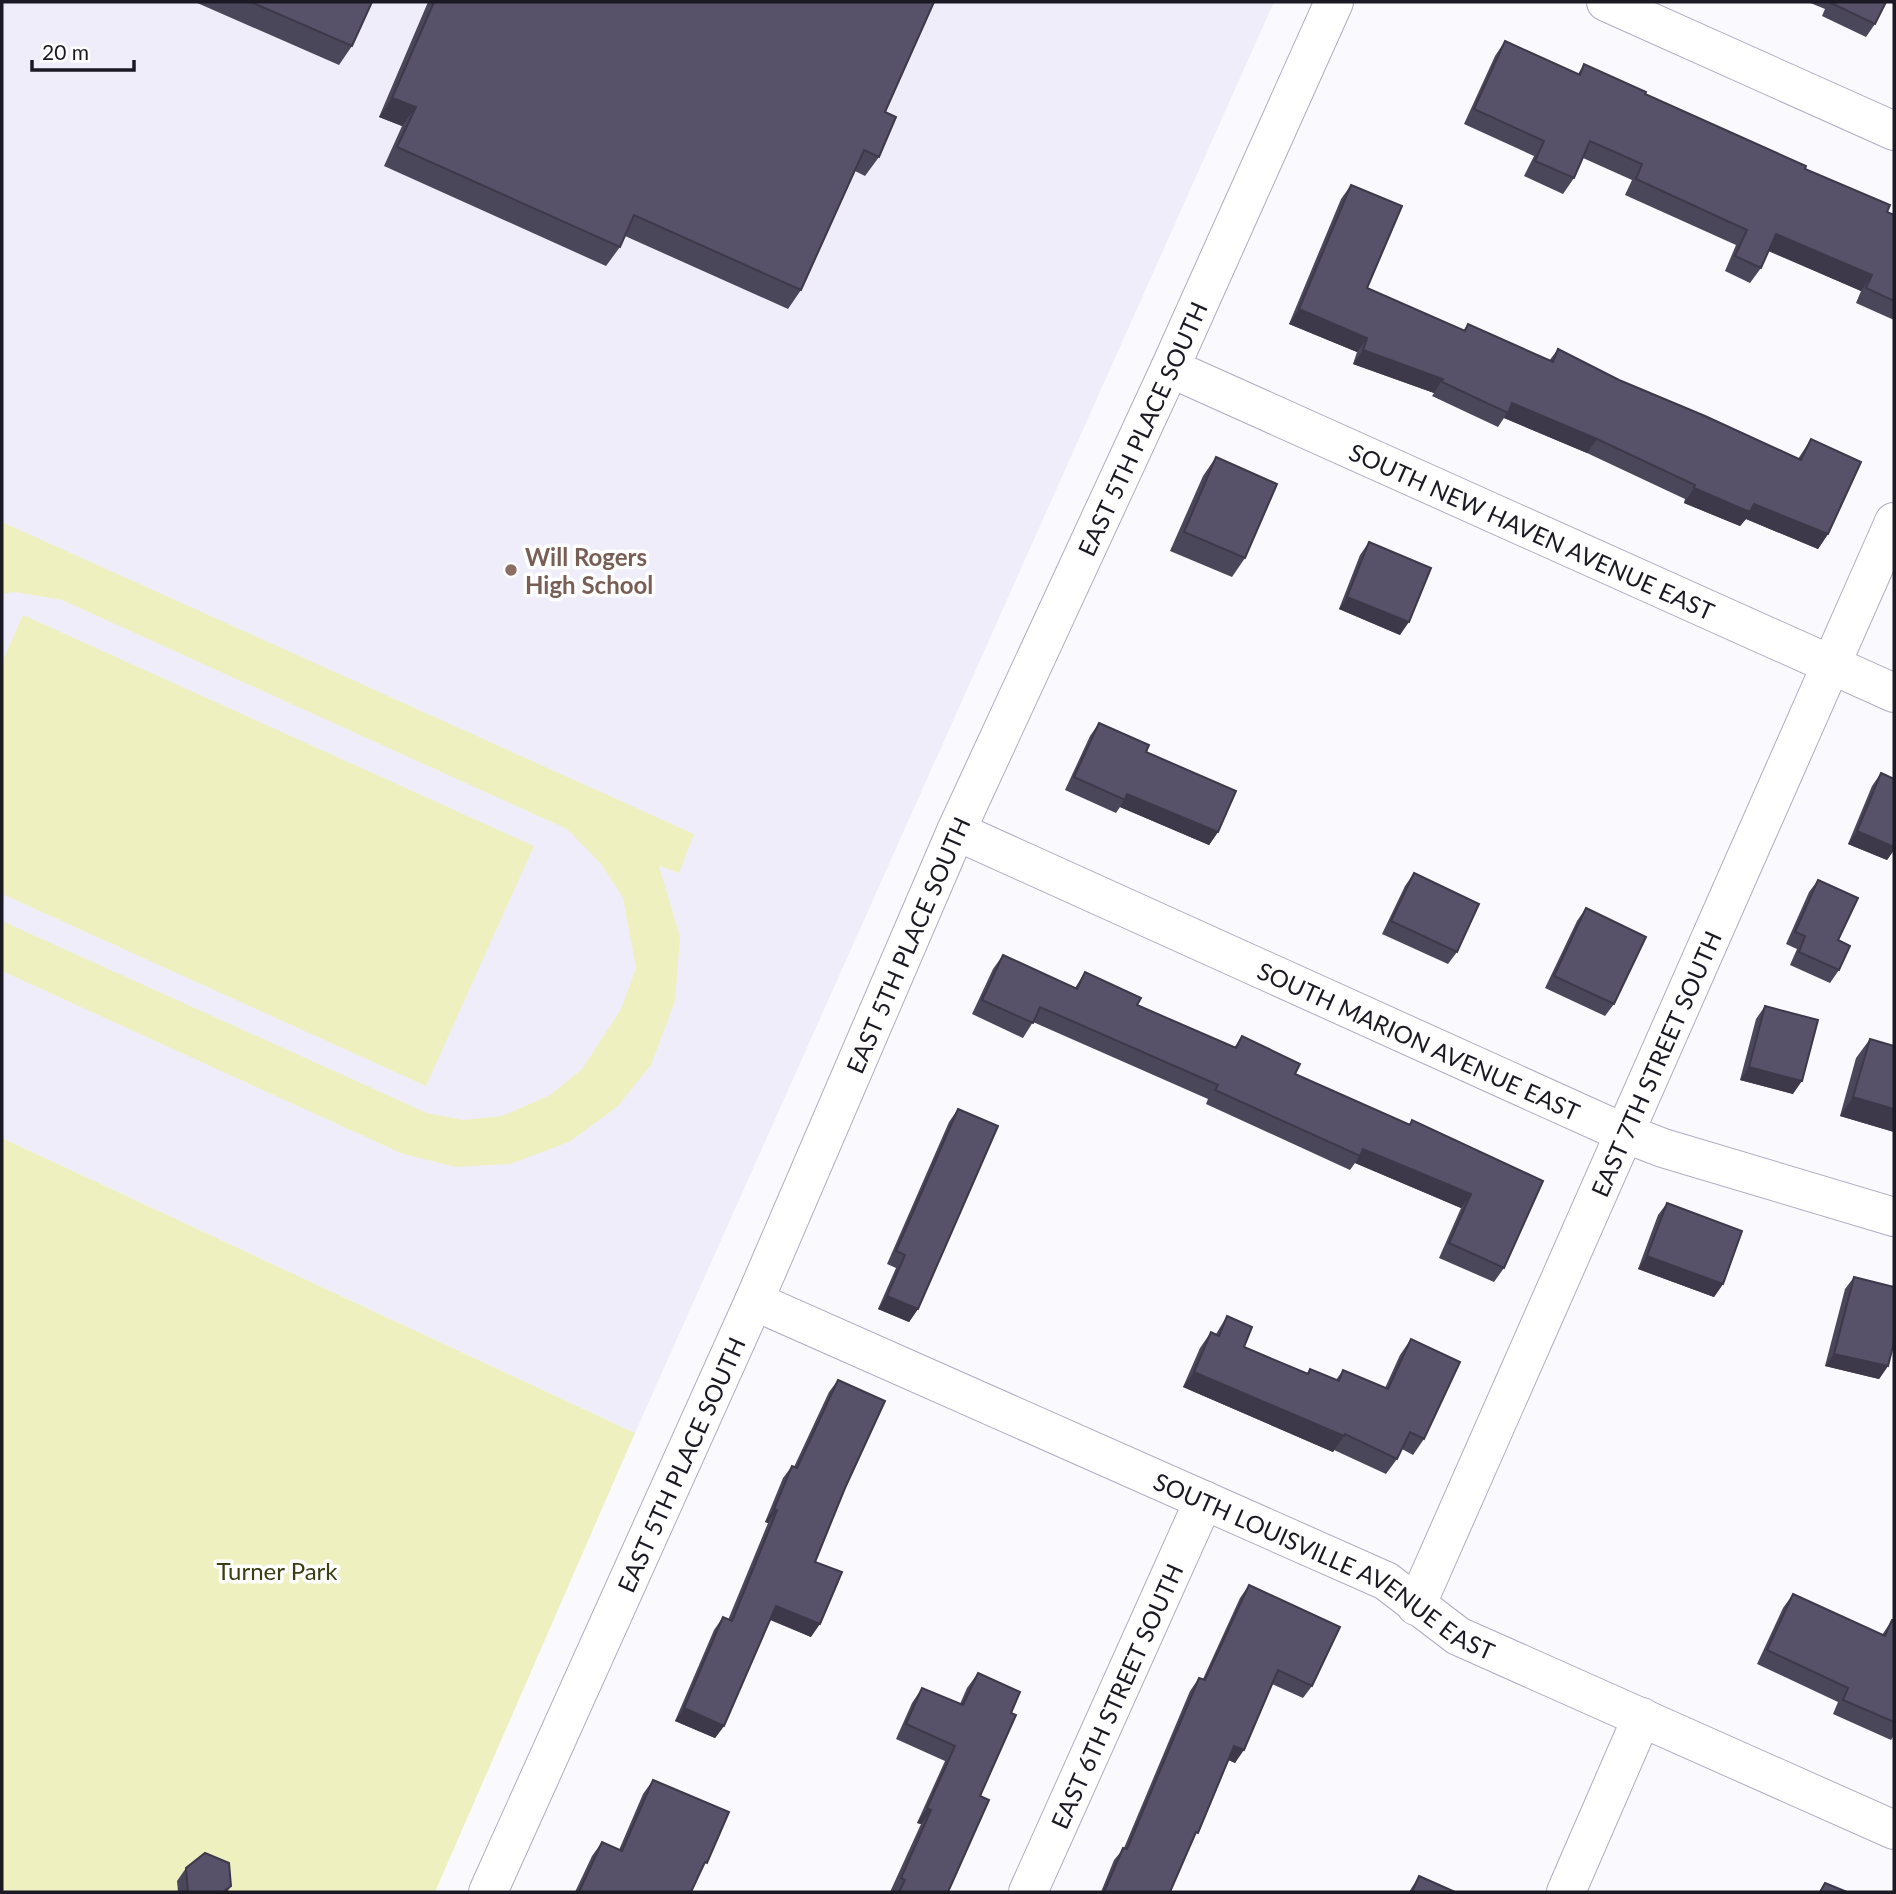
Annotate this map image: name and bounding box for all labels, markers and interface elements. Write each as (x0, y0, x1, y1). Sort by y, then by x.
scale bar (32, 28, 133, 72)
text: 20 m (42, 39, 89, 64)
street label: EAST 5TH PLACE SOUTH (1071, 297, 1212, 560)
street label: SOUTH NEW HAVEN AVENUE EAST (1345, 436, 1719, 625)
place label: Will Rogers High School (525, 542, 653, 599)
marker: Will Rogers High School (503, 562, 519, 578)
street label: EAST 5TH PLACE SOUTH (839, 812, 975, 1077)
street label: EAST 7TH STREET SOUTH (1584, 926, 1727, 1201)
street label: SOUTH MARION AVENUE EAST (1253, 955, 1584, 1126)
street label: EAST 5TH PLACE SOUTH (611, 1332, 750, 1596)
street label: SOUTH LOUISVILLE AVENUE EAST (1150, 1466, 1500, 1665)
park label: Turner Park (216, 1556, 338, 1585)
street label: EAST 6TH STREET SOUTH (1044, 1559, 1188, 1833)

